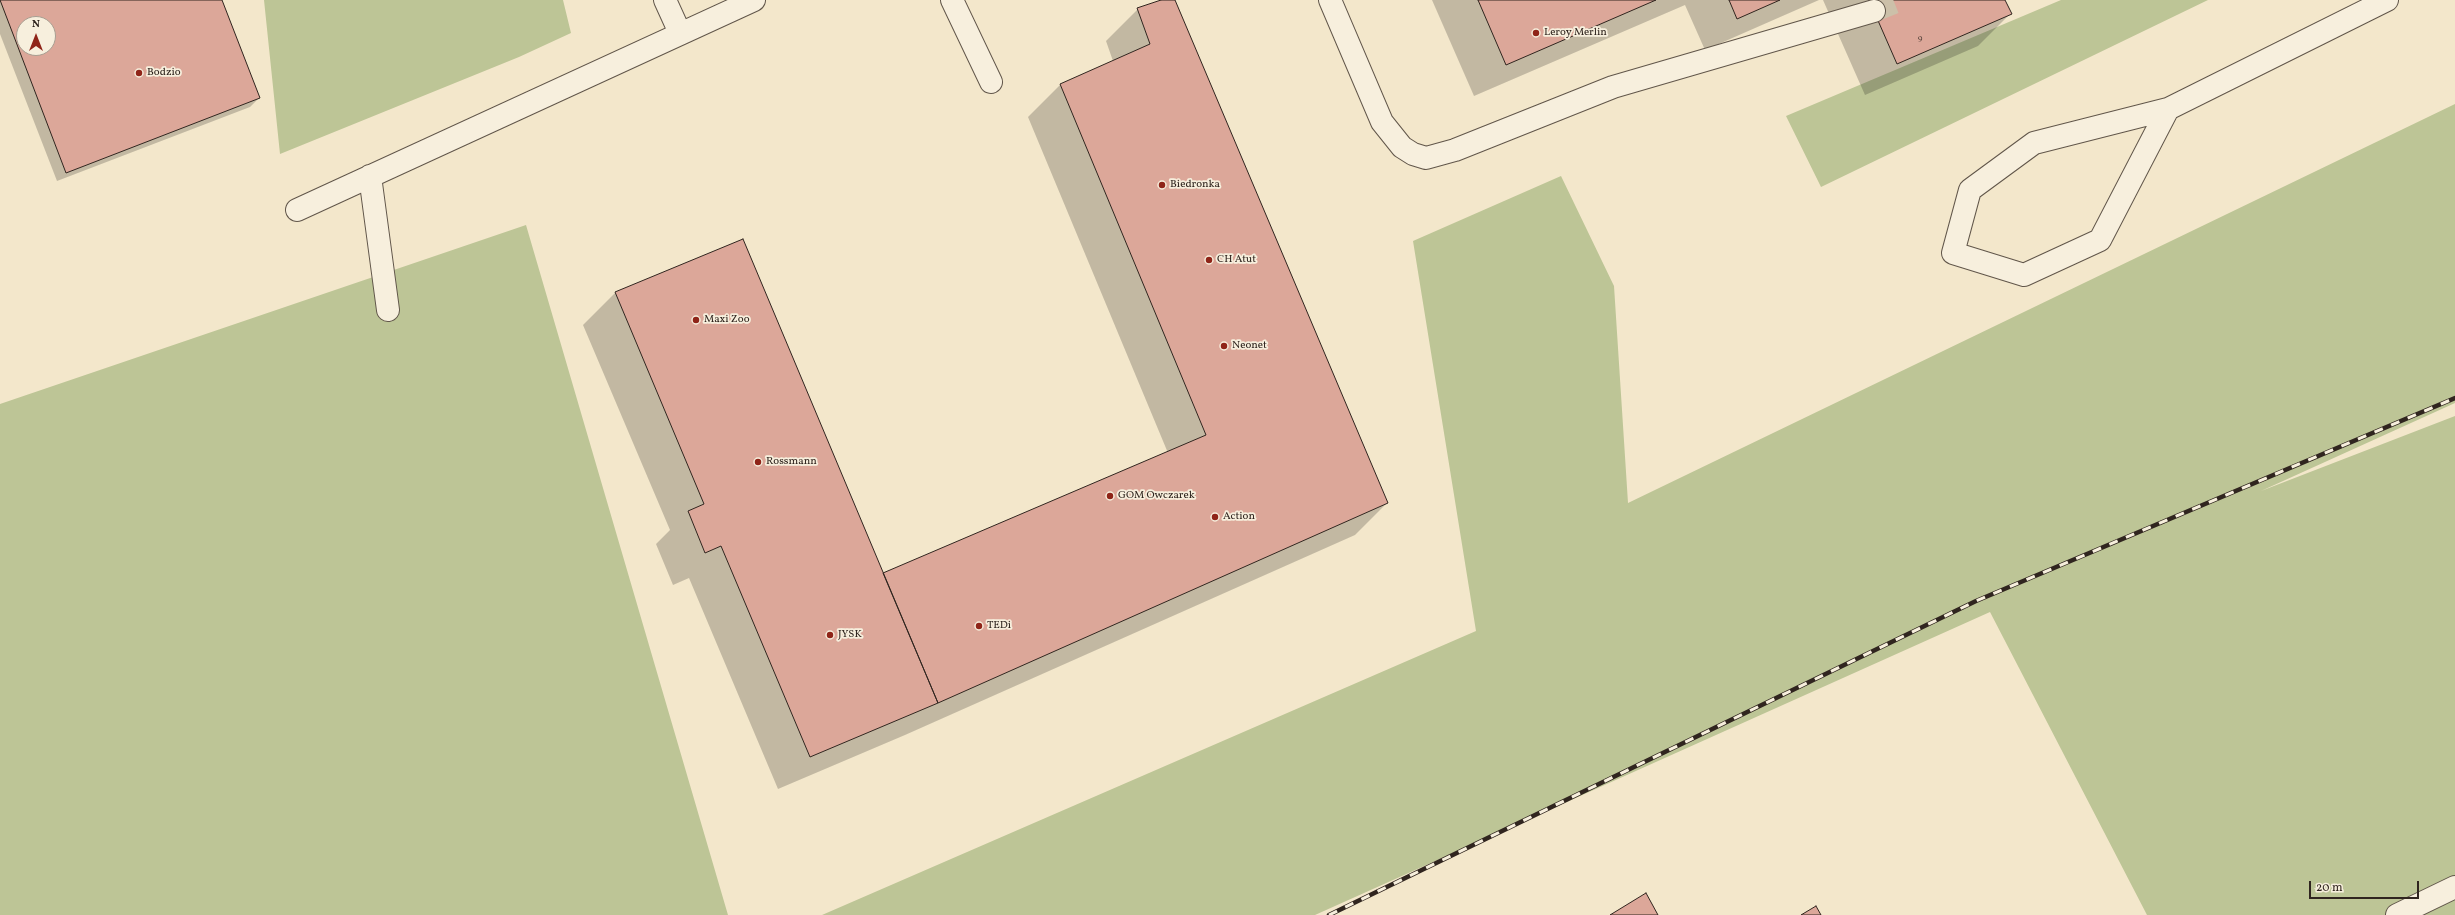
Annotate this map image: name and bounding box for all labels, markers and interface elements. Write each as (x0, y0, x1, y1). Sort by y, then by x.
north arrow (16, 16, 56, 56)
text: N (32, 17, 40, 32)
place label: Leroy Merlin (1544, 26, 1607, 40)
marker: Leroy Merlin (1531, 28, 1541, 38)
house number: 9 (1918, 34, 1922, 44)
place label: Bodzio (147, 66, 181, 80)
marker: Bodzio (134, 68, 144, 78)
place label: Biedronka (1170, 178, 1220, 192)
marker: Biedronka (1157, 180, 1167, 190)
place label: CH Atut (1217, 253, 1256, 267)
marker: CH Atut (1204, 255, 1214, 265)
place label: Maxi Zoo (704, 313, 749, 327)
marker: Maxi Zoo (691, 315, 701, 325)
place label: Neonet (1232, 339, 1267, 353)
marker: Neonet (1219, 341, 1229, 351)
place label: Rossmann (766, 455, 817, 469)
marker: Rossmann (753, 457, 763, 467)
place label: GOM Owczarek (1118, 489, 1195, 503)
marker: GOM Owczarek (1105, 491, 1115, 501)
place label: Action (1223, 510, 1255, 524)
marker: Action (1210, 512, 1220, 522)
place label: TEDi (987, 619, 1011, 633)
marker: TEDi (974, 621, 984, 631)
place label: JYSK (838, 628, 862, 642)
marker: JYSK (825, 630, 835, 640)
scale bar (2311, 873, 2421, 899)
text: 20 m (2316, 880, 2343, 896)

